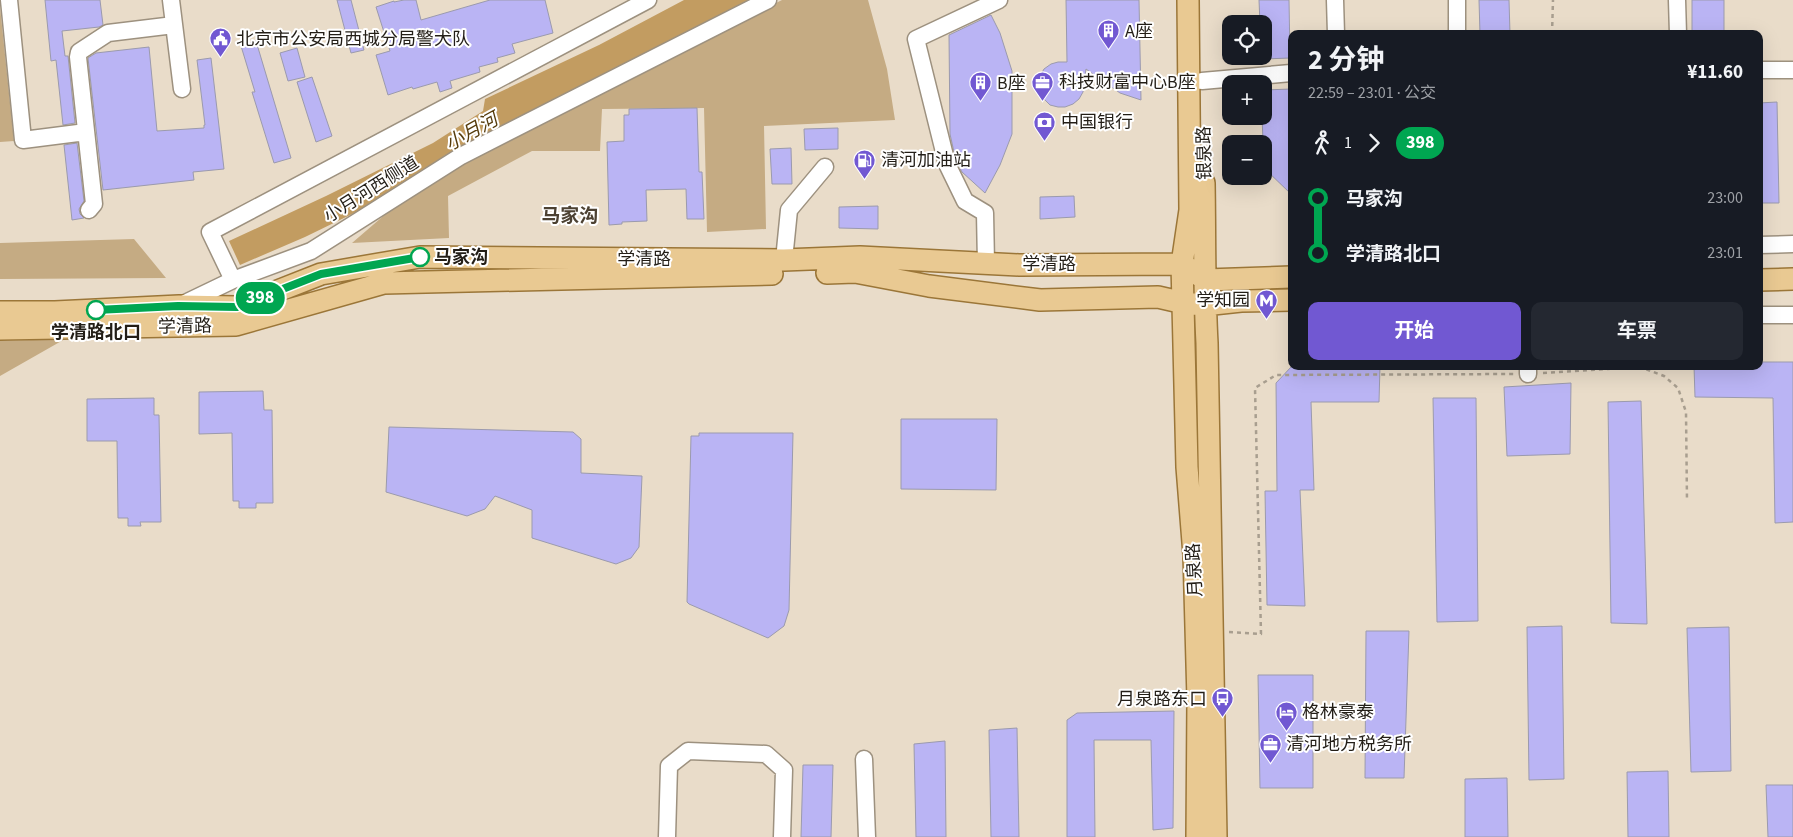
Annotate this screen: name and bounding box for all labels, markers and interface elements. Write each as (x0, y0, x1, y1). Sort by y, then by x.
map controls (1222, 15, 1272, 185)
button: locate (1222, 15, 1272, 65)
building icon: A座 (1097, 19, 1121, 50)
place label: A座 (1125, 19, 1153, 44)
public building icon: 北京市公安局西城分局警犬队 (208, 27, 232, 58)
place label: 北京市公安局西城分局警犬队 (236, 27, 470, 52)
text: 2 分钟 (1308, 40, 1384, 80)
text: ¥11.60 (1687, 59, 1743, 86)
office icon: 科技财富中心B座 (1031, 70, 1055, 101)
place label: 科技财富中心B座 (1059, 70, 1196, 95)
building icon: B座 (969, 71, 993, 102)
place label: B座 (997, 71, 1026, 96)
button: + (1222, 75, 1272, 125)
text: 22:59 – 23:01 · 公交 (1308, 82, 1436, 104)
water label: 小月河 (440, 105, 507, 158)
bank icon: 中国银行 (1033, 110, 1057, 141)
place label: 中国银行 (1061, 110, 1133, 135)
street label: 银泉路 (1192, 126, 1217, 180)
icon: walk (1308, 129, 1336, 157)
icon: forward (1360, 129, 1388, 157)
text: 398 (1406, 130, 1434, 155)
text: 1 (1344, 132, 1352, 154)
button: − (1222, 135, 1272, 185)
fuel station icon: 清河加油站 (853, 148, 877, 179)
place label: 清河加油站 (881, 148, 971, 173)
street label: 小月河西侧道 (319, 150, 424, 229)
text: 马家沟 (1346, 186, 1403, 213)
text: 23:00 (1707, 187, 1743, 209)
district label: 马家沟 (541, 203, 599, 230)
text: 学清路北口 (1346, 241, 1441, 268)
text: 23:01 (1707, 242, 1743, 264)
place label: 马家沟 (434, 245, 488, 270)
marker: 马家沟 (410, 247, 430, 267)
street label: 学清路 (617, 247, 671, 272)
street label: 学清路 (1022, 252, 1076, 277)
line badge: 398 (231, 282, 289, 314)
text: 398 (246, 285, 274, 310)
place label: 学知园 (1196, 288, 1250, 313)
metro station icon: 学知园 (1254, 288, 1278, 319)
marker: 学清路北口 (86, 300, 106, 320)
button: 开始 (1308, 302, 1521, 360)
button: 车票 (1531, 302, 1743, 360)
street label: 学清路 (158, 314, 212, 339)
place label: 学清路北口 (51, 320, 141, 345)
street label: 月泉路 (1181, 542, 1208, 598)
place label: 月泉路东口 (1117, 687, 1207, 712)
bus stop icon: 月泉路东口 (1211, 687, 1235, 718)
hotel icon: 格林豪泰 (1274, 700, 1298, 731)
place label: 格林豪泰 (1302, 700, 1374, 725)
office icon: 清河地方税务所 (1258, 732, 1282, 763)
place label: 清河地方税务所 (1286, 732, 1412, 757)

